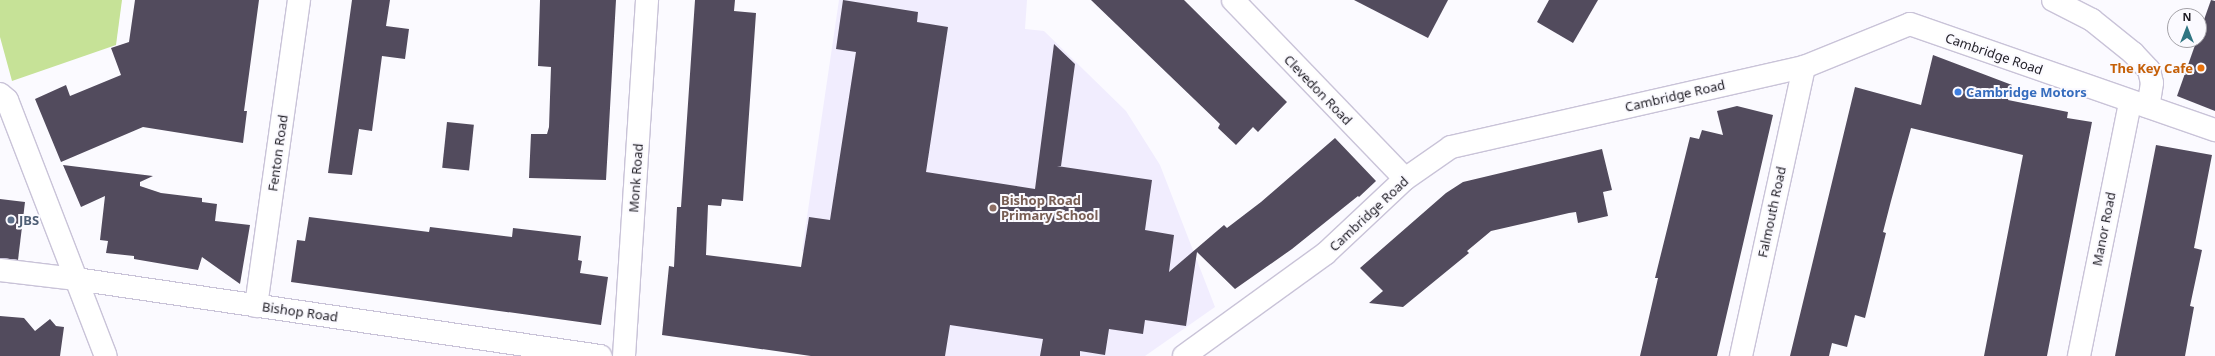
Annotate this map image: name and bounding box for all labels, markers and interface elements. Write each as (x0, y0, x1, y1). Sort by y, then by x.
north arrow (2167, 8, 2207, 48)
text: N (2183, 9, 2191, 24)
street label: Cambridge Road (1943, 30, 2045, 78)
street label: Clevedon Road (1281, 52, 1355, 128)
place label: The Key Cafe (2110, 60, 2193, 76)
marker: The Key Cafe (2196, 63, 2206, 73)
street label: Cambridge Road (1623, 77, 1727, 115)
place label: Cambridge Motors (1966, 84, 2087, 100)
marker: Cambridge Motors (1953, 87, 1963, 97)
street label: Fenton Road (265, 114, 291, 192)
street label: Monk Road (626, 143, 646, 213)
street label: Falmouth Road (1755, 165, 1789, 259)
street label: Cambridge Road (1326, 173, 1412, 255)
street label: Manor Road (2089, 191, 2119, 267)
place label: Bishop Road Primary School (1001, 193, 1098, 224)
marker: Bishop Road Primary School (988, 203, 998, 213)
place label: JBS (19, 212, 39, 228)
marker: JBS (6, 215, 16, 225)
street label: Bishop Road (261, 299, 339, 325)

